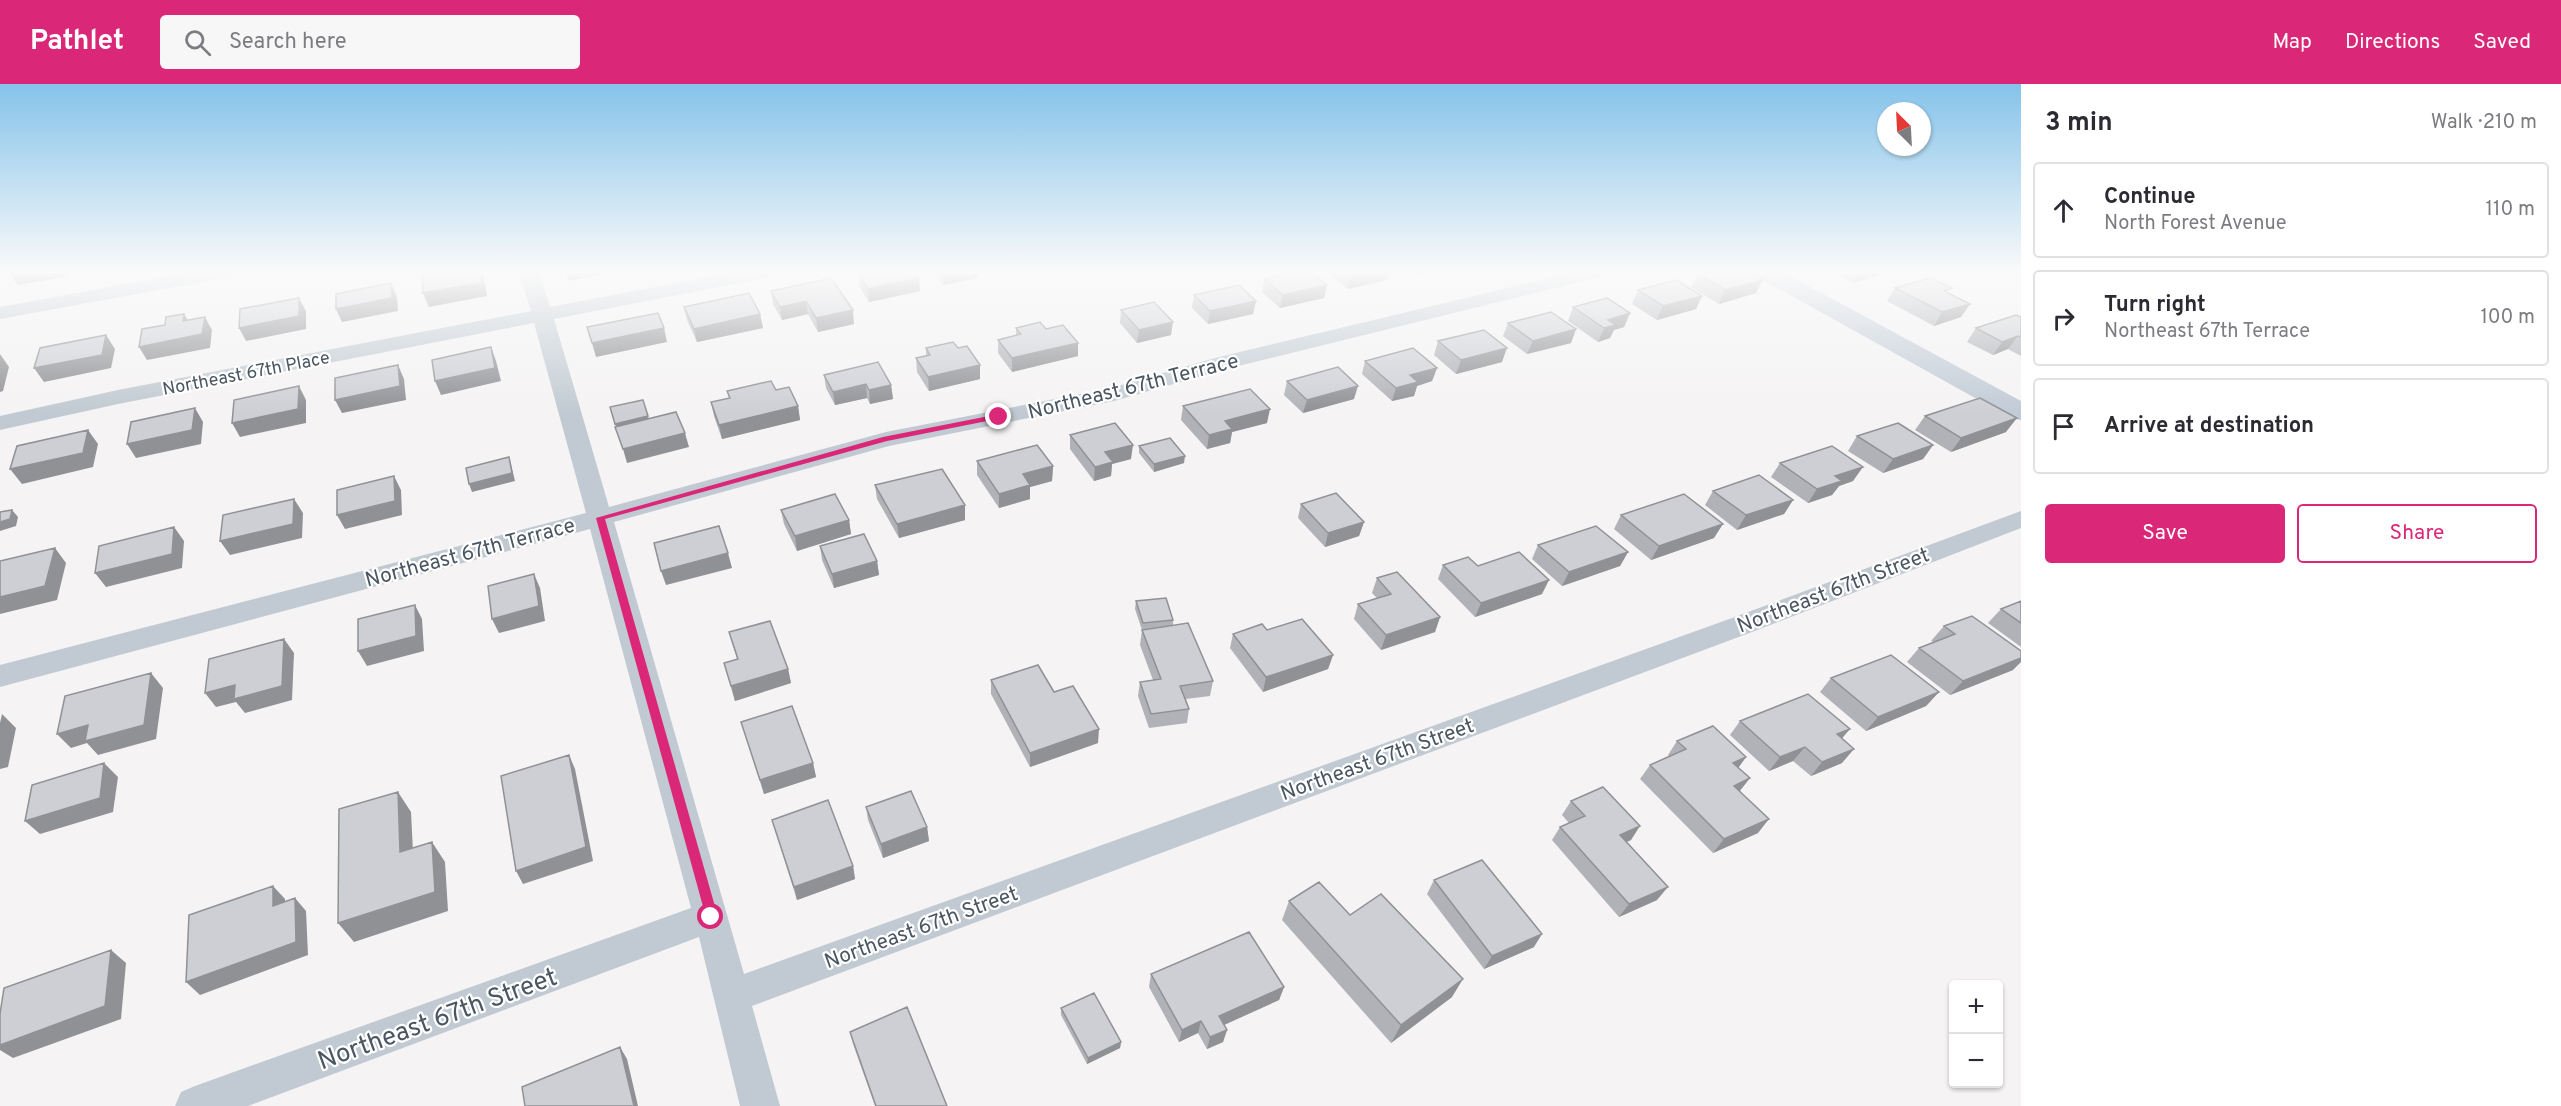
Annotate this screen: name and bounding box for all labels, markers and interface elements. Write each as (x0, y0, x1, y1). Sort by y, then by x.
search box (160, 15, 580, 69)
text: Pathlet (30, 24, 124, 60)
icon: search (181, 26, 214, 59)
text: Search here (229, 29, 347, 56)
text: Map (2272, 29, 2312, 56)
text: Directions (2345, 29, 2440, 56)
text: Saved (2473, 29, 2531, 56)
north arrow (1877, 102, 1931, 156)
text: 3 min (2045, 107, 2113, 140)
text: Walk · 210 m (2431, 110, 2537, 136)
text: Continue (2104, 184, 2195, 211)
icon: ahead (2047, 194, 2080, 227)
text: 110 m (2486, 197, 2535, 223)
text: North Forest Avenue (2104, 211, 2287, 237)
text: Turn right (2104, 292, 2206, 319)
icon: right (2047, 302, 2080, 335)
text: 100 m (2480, 305, 2535, 331)
text: Northeast 67th Terrace (2104, 319, 2310, 345)
street label: Northeast 67th Place (161, 347, 332, 402)
street label: Northeast 67th Terrace (1025, 348, 1242, 427)
route end (985, 403, 1011, 429)
icon: arrive (2047, 410, 2080, 443)
text: Arrive at destination (2104, 413, 2314, 440)
button: Save (2045, 504, 2285, 563)
button: Share (2297, 504, 2537, 563)
street label: Northeast 67th Terrace (362, 512, 578, 594)
street label: Northeast 67th Street (1733, 542, 1934, 641)
street label: Northeast 67th Street (1277, 713, 1478, 808)
street label: Northeast 67th Street (821, 881, 1022, 976)
route start (697, 903, 723, 929)
street label: Northeast 67th Street (314, 962, 562, 1079)
map controls (1949, 980, 2003, 1088)
button: + (1949, 980, 2003, 1034)
button: − (1949, 1034, 2003, 1088)

